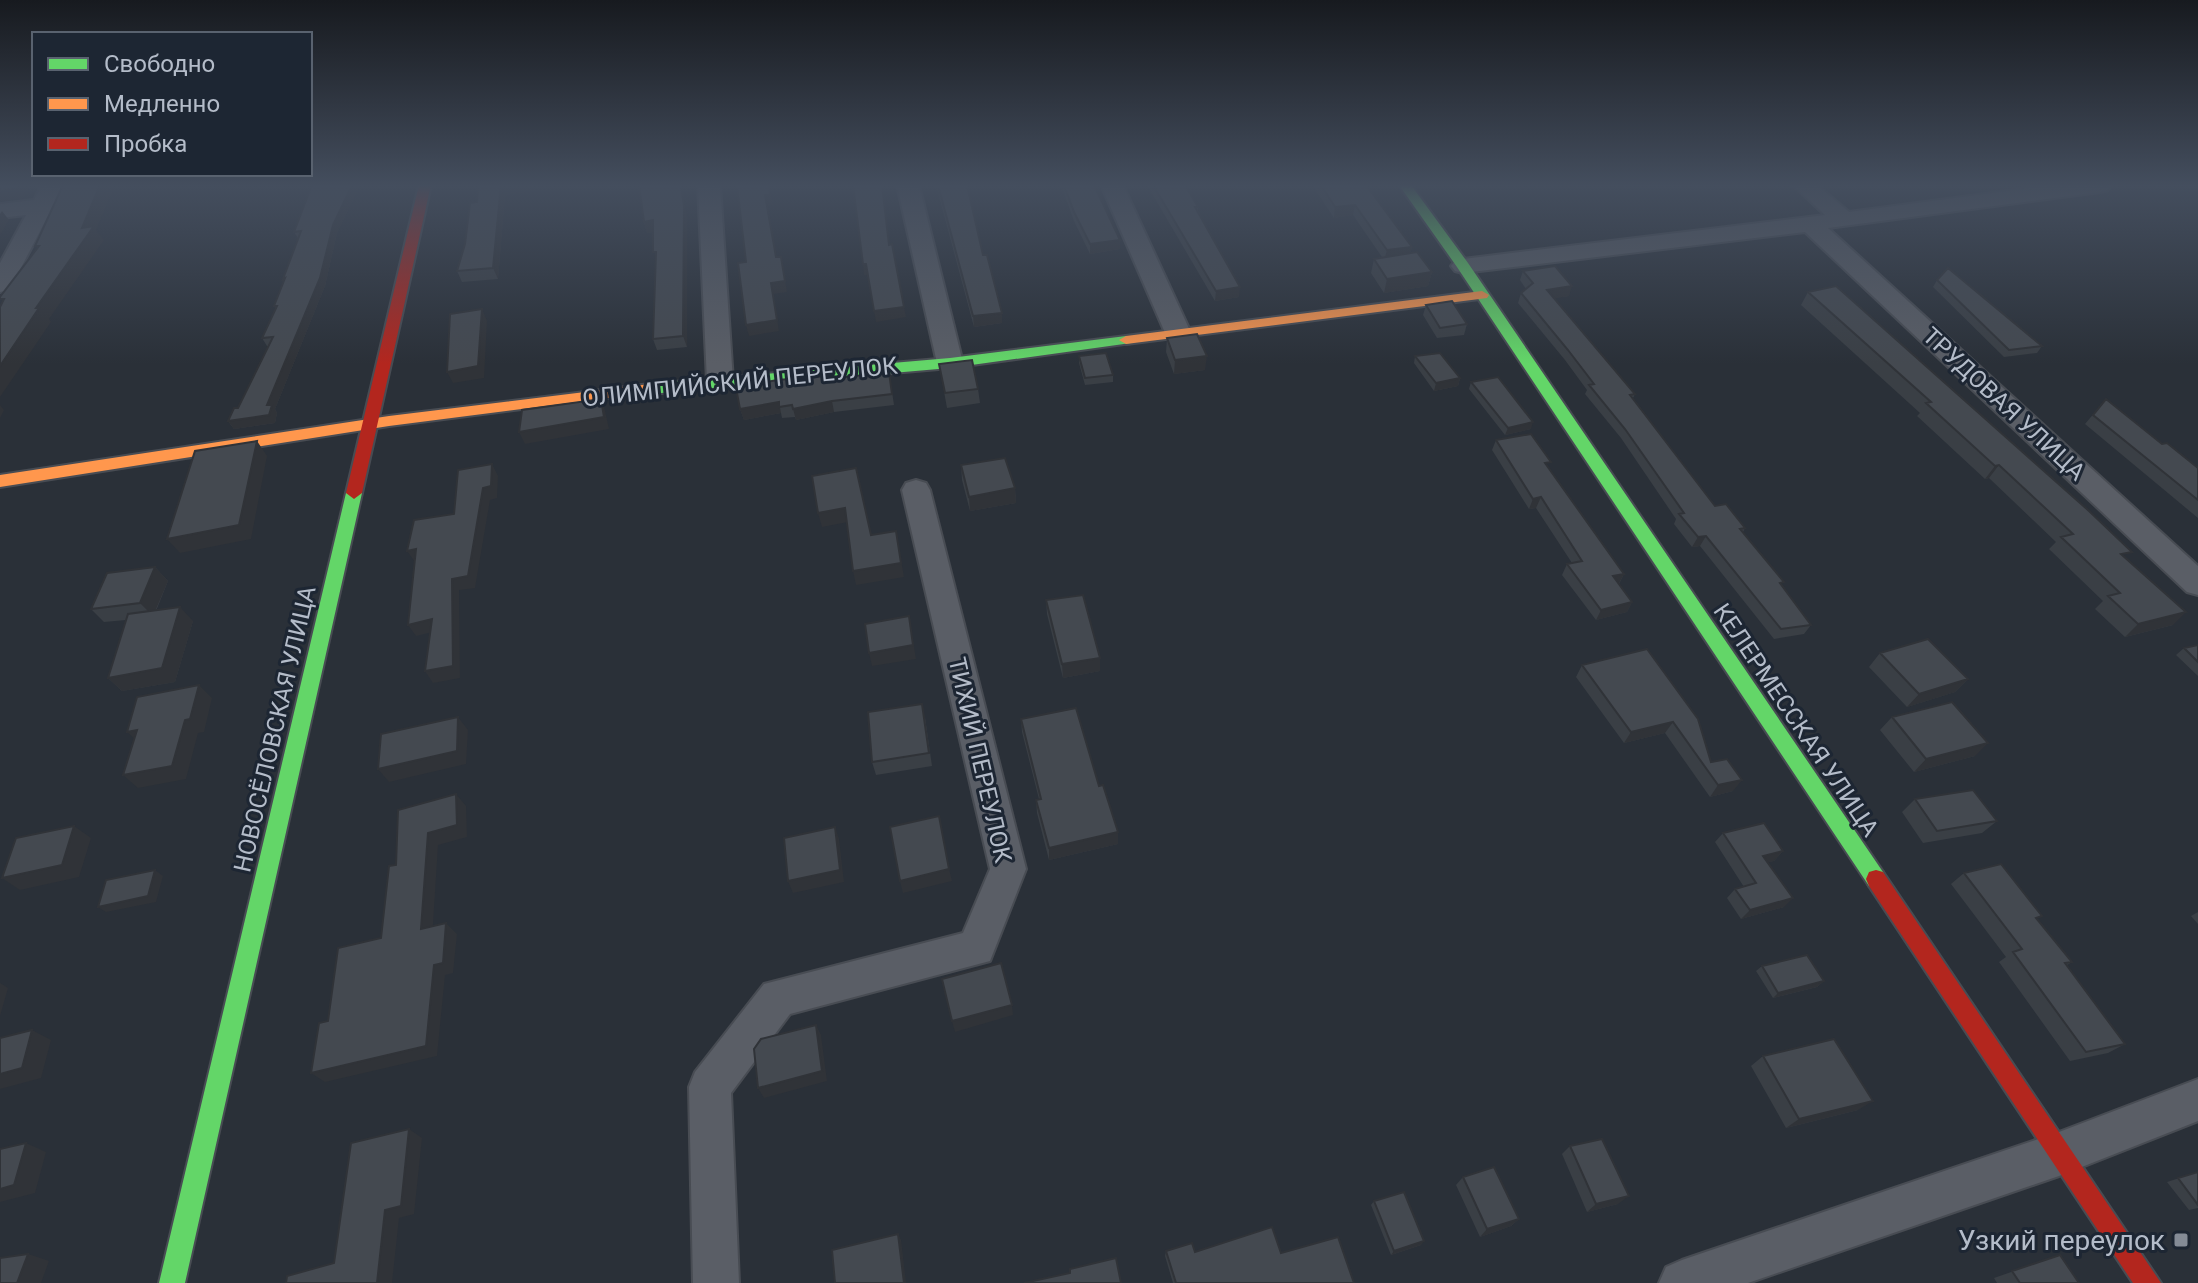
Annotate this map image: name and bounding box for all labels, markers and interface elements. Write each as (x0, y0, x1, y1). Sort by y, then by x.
legend (32, 32, 312, 176)
text: Свободно (104, 50, 215, 78)
text: Медленно (104, 90, 220, 118)
text: Пробка (104, 130, 187, 158)
street label: ТРУДОВАЯ УЛИЦА (1917, 322, 2091, 487)
street label: ОЛИМПИЙСКИЙ ПЕРЕУЛОК (581, 351, 900, 412)
street label: НОВОСЁЛОВСКАЯ УЛИЦА (228, 583, 322, 875)
street label: КЕЛЕРМЕССКАЯ УЛИЦА (1708, 598, 1885, 842)
street label: ТИХИЙ ПЕРЕУЛОК (943, 655, 1017, 866)
place label: Узкий переулок (1958, 1224, 2165, 1257)
marker: Узкий переулок (2172, 1231, 2190, 1249)

